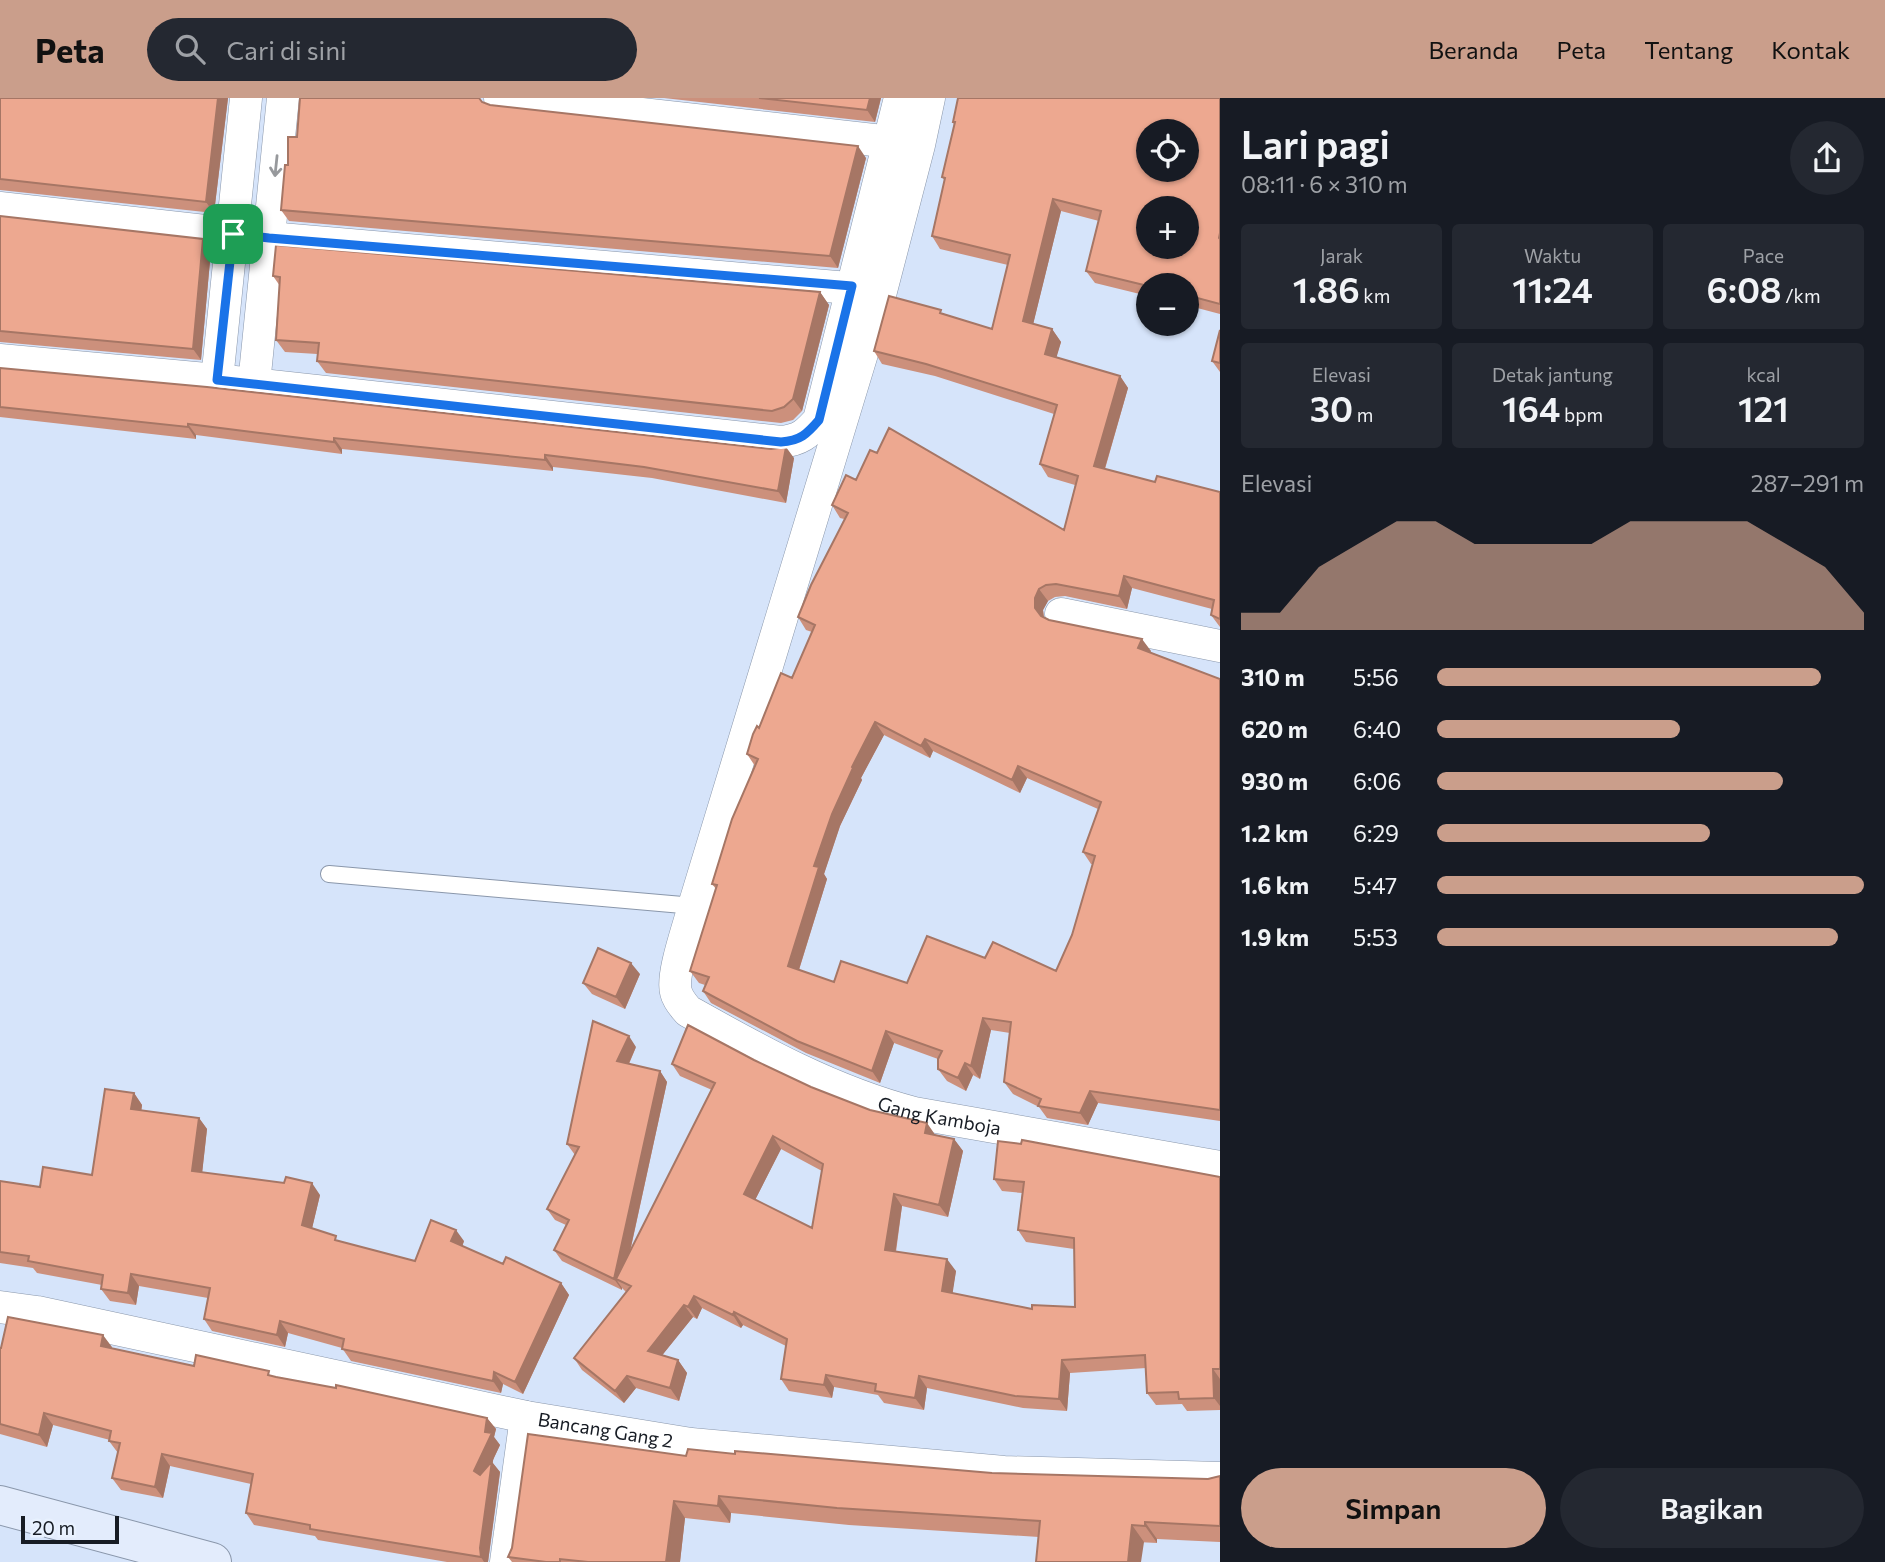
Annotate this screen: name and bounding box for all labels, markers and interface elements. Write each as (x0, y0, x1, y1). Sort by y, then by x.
search box (147, 18, 637, 81)
text: Peta (35, 29, 105, 70)
icon: search (171, 30, 209, 68)
text: Cari di sini (227, 34, 347, 65)
text: Beranda (1428, 35, 1519, 64)
text: Peta (1557, 35, 1606, 64)
text: Tentang (1644, 35, 1733, 64)
text: Kontak (1771, 35, 1850, 64)
map controls (1136, 119, 1199, 336)
button: locate (1136, 119, 1199, 182)
text: Lari pagi (1241, 120, 1390, 167)
button: share (1790, 121, 1864, 195)
one-way arrow (269, 154, 282, 177)
text: 08:11 · 6 × 310 m (1241, 170, 1408, 198)
button: + (1136, 196, 1199, 259)
pin (203, 204, 263, 264)
icon: arrive (214, 215, 252, 253)
text: Jarak (1320, 244, 1363, 267)
text: Waktu (1524, 244, 1581, 267)
text: Pace (1743, 244, 1784, 267)
text: 1.86 (1293, 267, 1360, 310)
text: 11:24 (1512, 267, 1593, 310)
text: 6:08 (1706, 267, 1782, 310)
button: − (1136, 273, 1199, 336)
text: km (1360, 284, 1390, 307)
text: /km (1782, 284, 1821, 307)
text: Elevasi (1312, 363, 1371, 386)
text: Detak jantung (1492, 363, 1613, 386)
text: kcal (1746, 363, 1781, 386)
text: 30 (1310, 386, 1353, 429)
text: 164 (1502, 386, 1560, 429)
text: 121 (1738, 386, 1789, 429)
text: m (1353, 403, 1373, 426)
text: bpm (1560, 403, 1603, 426)
text: Elevasi (1241, 469, 1312, 497)
text: 287–291 m (1751, 469, 1864, 497)
text: 310 m (1241, 663, 1305, 691)
text: 5:56 (1353, 663, 1399, 691)
text: 620 m (1241, 715, 1308, 743)
text: 6:40 (1353, 715, 1401, 743)
text: 930 m (1241, 767, 1308, 795)
text: 6:06 (1353, 767, 1401, 795)
text: 1.2 km (1241, 819, 1308, 847)
text: 6:29 (1353, 819, 1399, 847)
text: 1.6 km (1241, 871, 1309, 899)
text: 5:47 (1353, 871, 1397, 899)
text: 1.9 km (1241, 923, 1309, 951)
text: 5:53 (1353, 923, 1398, 951)
street label: Gang Kamboja (875, 1091, 1003, 1139)
street label: Bancang Gang 2 (536, 1407, 675, 1452)
button: Simpan (1241, 1468, 1546, 1548)
button: Bagikan (1560, 1468, 1864, 1548)
scale bar (21, 1513, 119, 1545)
text: 20 m (32, 1516, 75, 1539)

